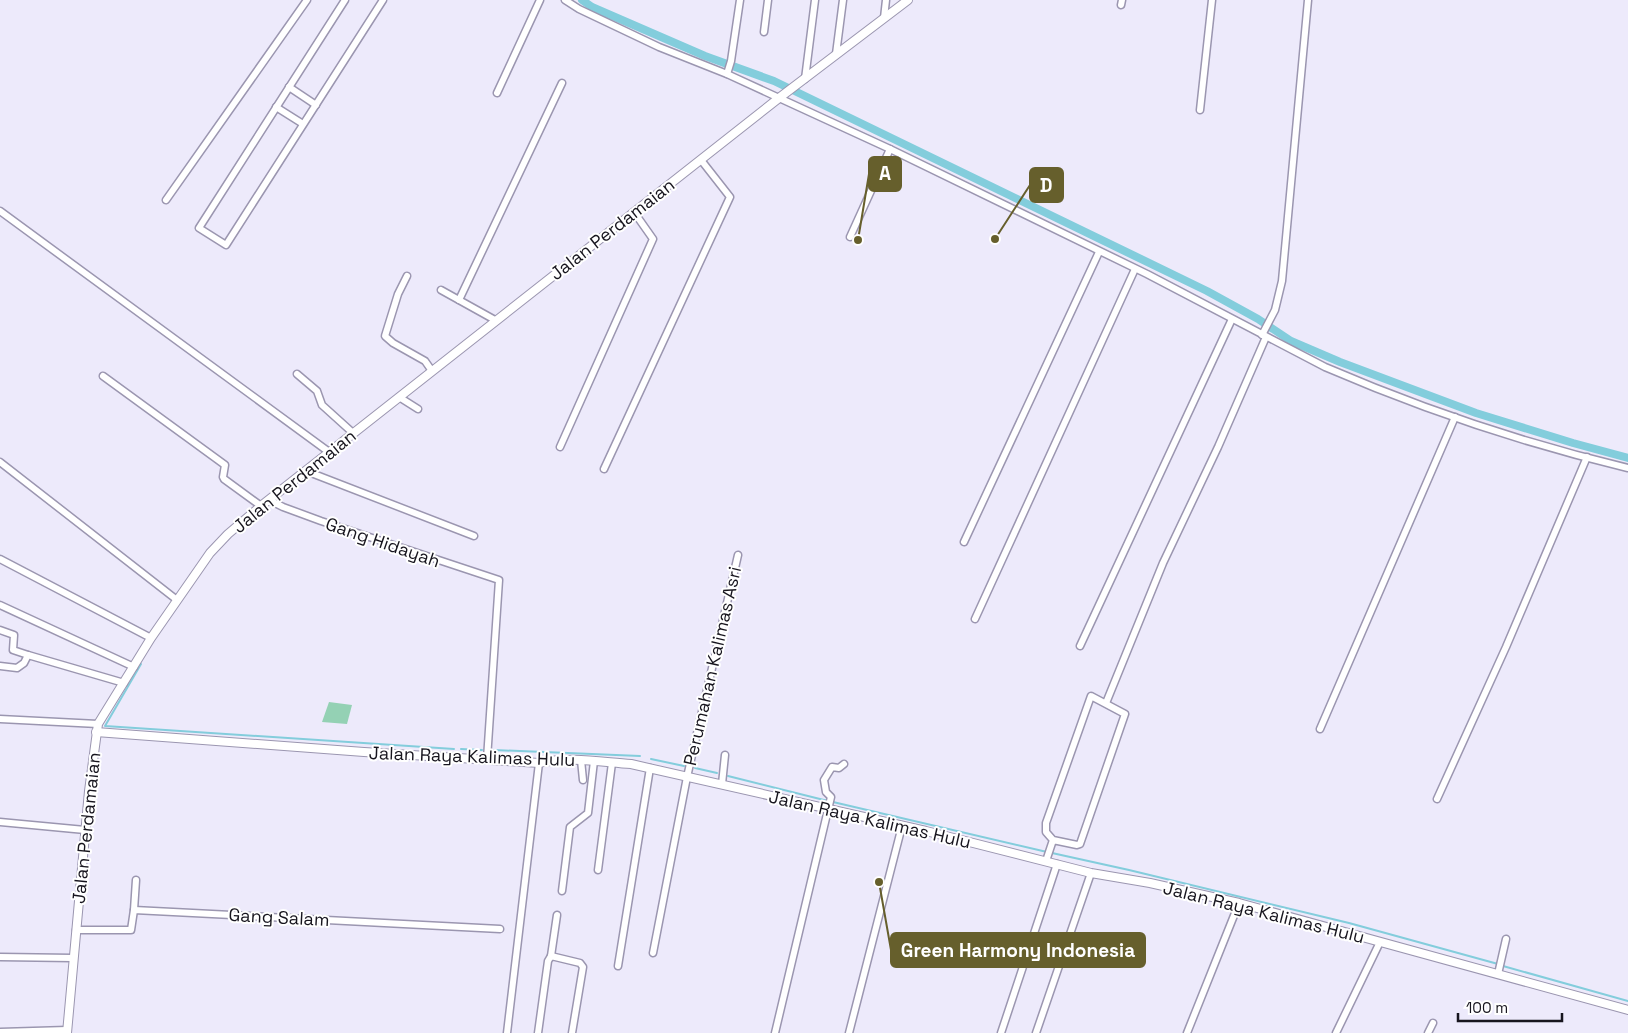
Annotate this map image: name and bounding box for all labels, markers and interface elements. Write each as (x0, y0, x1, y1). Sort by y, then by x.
callout: A (869, 157, 901, 191)
text: A (879, 161, 891, 186)
callout: D (1030, 168, 1063, 202)
street label: Jalan Perdamaian (545, 173, 679, 285)
text: D (1040, 173, 1052, 198)
street label: Jalan Perdamaian (228, 424, 360, 538)
street label: Gang Hidayah (323, 512, 443, 572)
street label: Perumahan Kalimas Asri (678, 564, 746, 768)
street label: Jalan Raya Kalimas Hulu (368, 741, 576, 771)
street label: Jalan Perdamaian (67, 751, 105, 905)
street label: Jalan Raya Kalimas Hulu (767, 785, 973, 853)
street label: Jalan Raya Kalimas Hulu (1161, 876, 1367, 948)
street label: Gang Salam (228, 903, 330, 931)
callout: Green Harmony Indonesia (891, 933, 1145, 967)
text: Green Harmony Indonesia (901, 938, 1135, 963)
scale bar (1458, 990, 1562, 1022)
text: 100 m (1466, 998, 1508, 1017)

